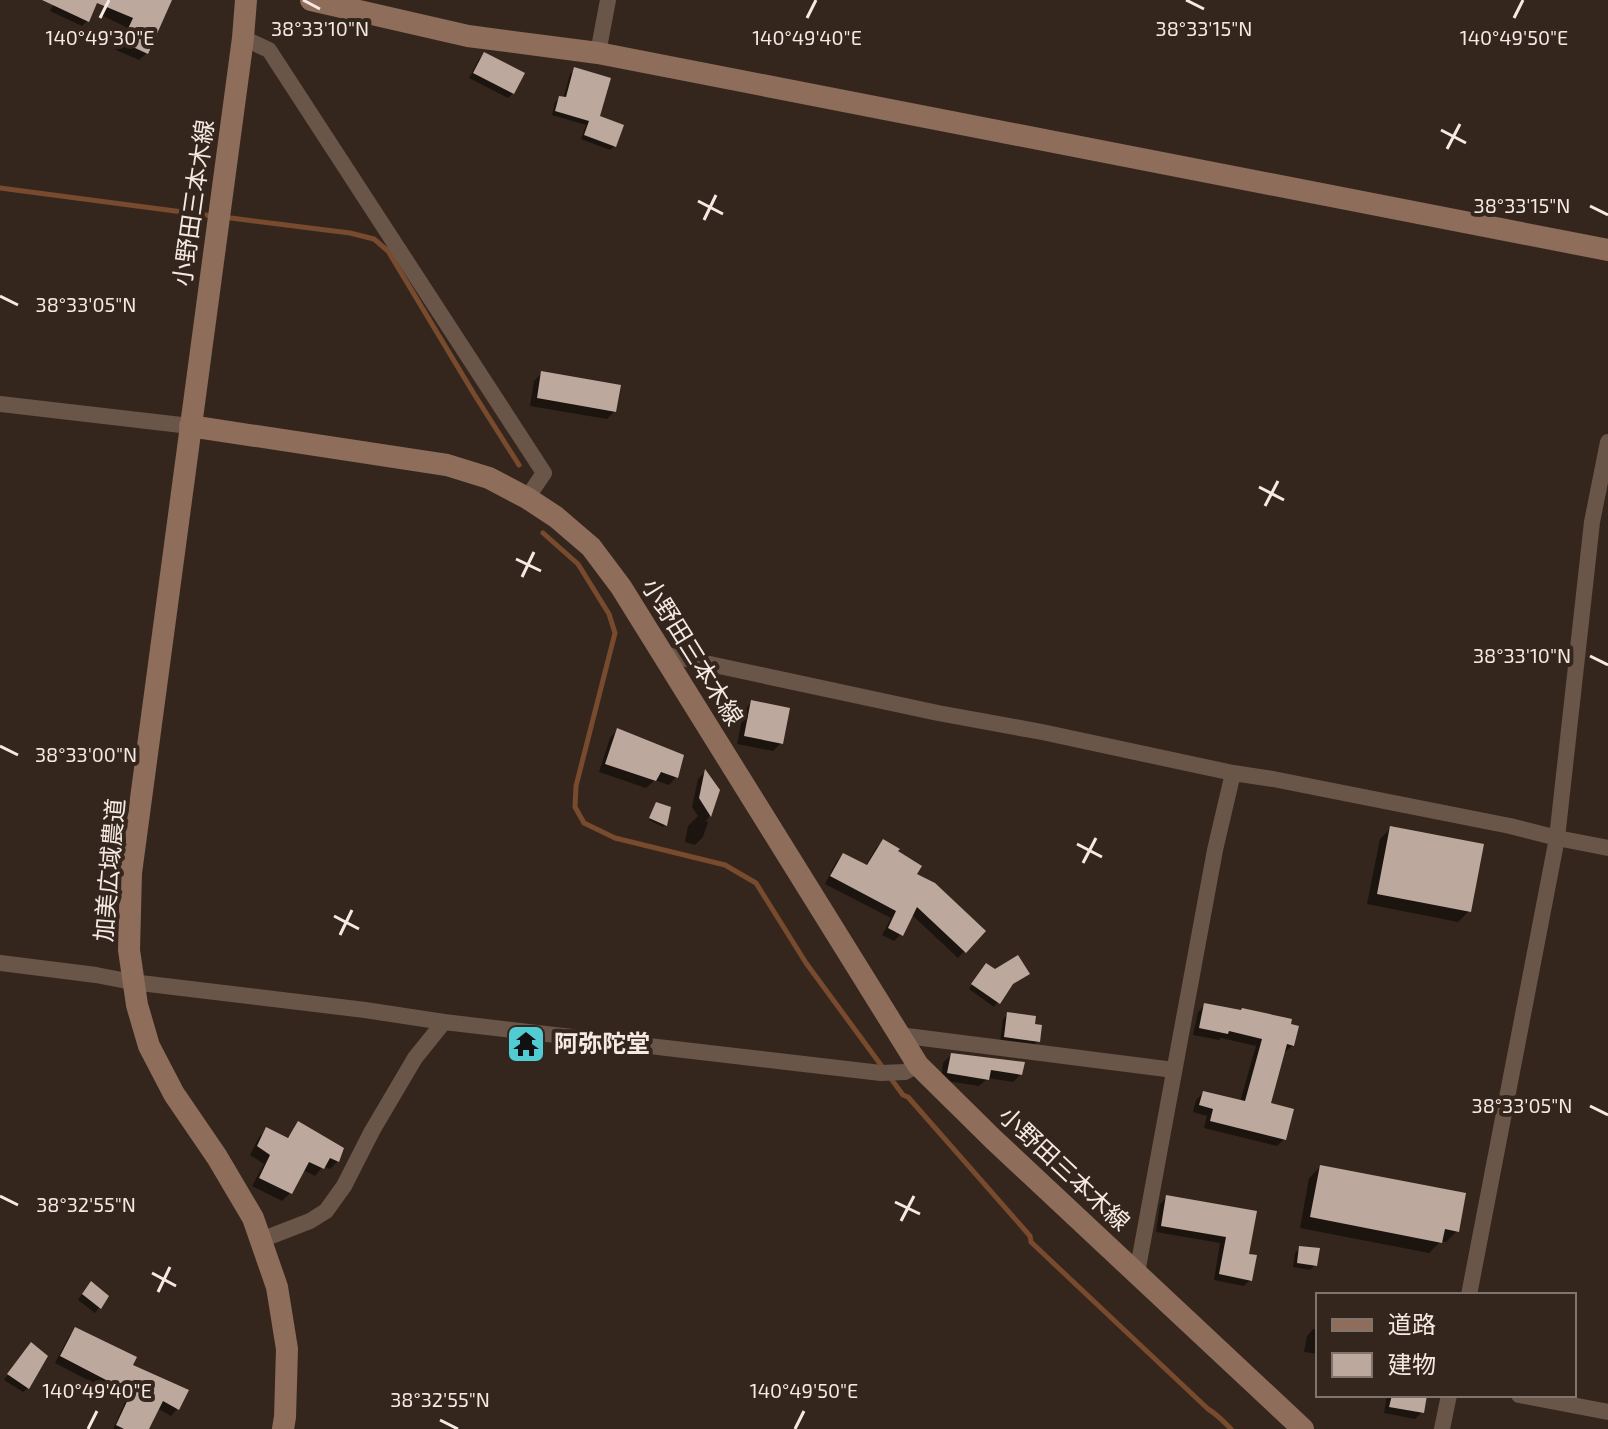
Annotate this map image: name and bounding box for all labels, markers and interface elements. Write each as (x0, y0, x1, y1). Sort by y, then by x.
text: 38°33'10"N (271, 16, 369, 40)
text: 38°33'15"N (1156, 16, 1252, 40)
text: 140°49'30"E (46, 25, 154, 49)
text: 140°49'40"E (752, 25, 862, 49)
text: 140°49'50"E (1460, 25, 1568, 49)
street label: 小野田三本木線 (166, 118, 219, 288)
text: 38°33'15"N (1474, 193, 1570, 217)
text: 38°33'05"N (36, 292, 136, 316)
street label: 小野田三本木線 (636, 572, 750, 730)
text: 38°33'10"N (1473, 643, 1571, 667)
text: 38°33'00"N (35, 742, 137, 766)
street label: 加美広域農道 (88, 797, 129, 943)
temple icon: 阿弥陀堂 (505, 1023, 547, 1065)
place label: 阿弥陀堂 (554, 1028, 650, 1057)
text: 38°33'05"N (1472, 1093, 1572, 1117)
street label: 小野田三本木線 (994, 1100, 1136, 1236)
text: 38°32'55"N (36, 1192, 136, 1216)
legend (1316, 1293, 1576, 1397)
text: 道路 (1388, 1309, 1436, 1338)
text: 建物 (1388, 1349, 1436, 1378)
text: 140°49'40"E (42, 1378, 152, 1402)
text: 140°49'50"E (750, 1378, 858, 1402)
text: 38°32'55"N (390, 1387, 490, 1411)

